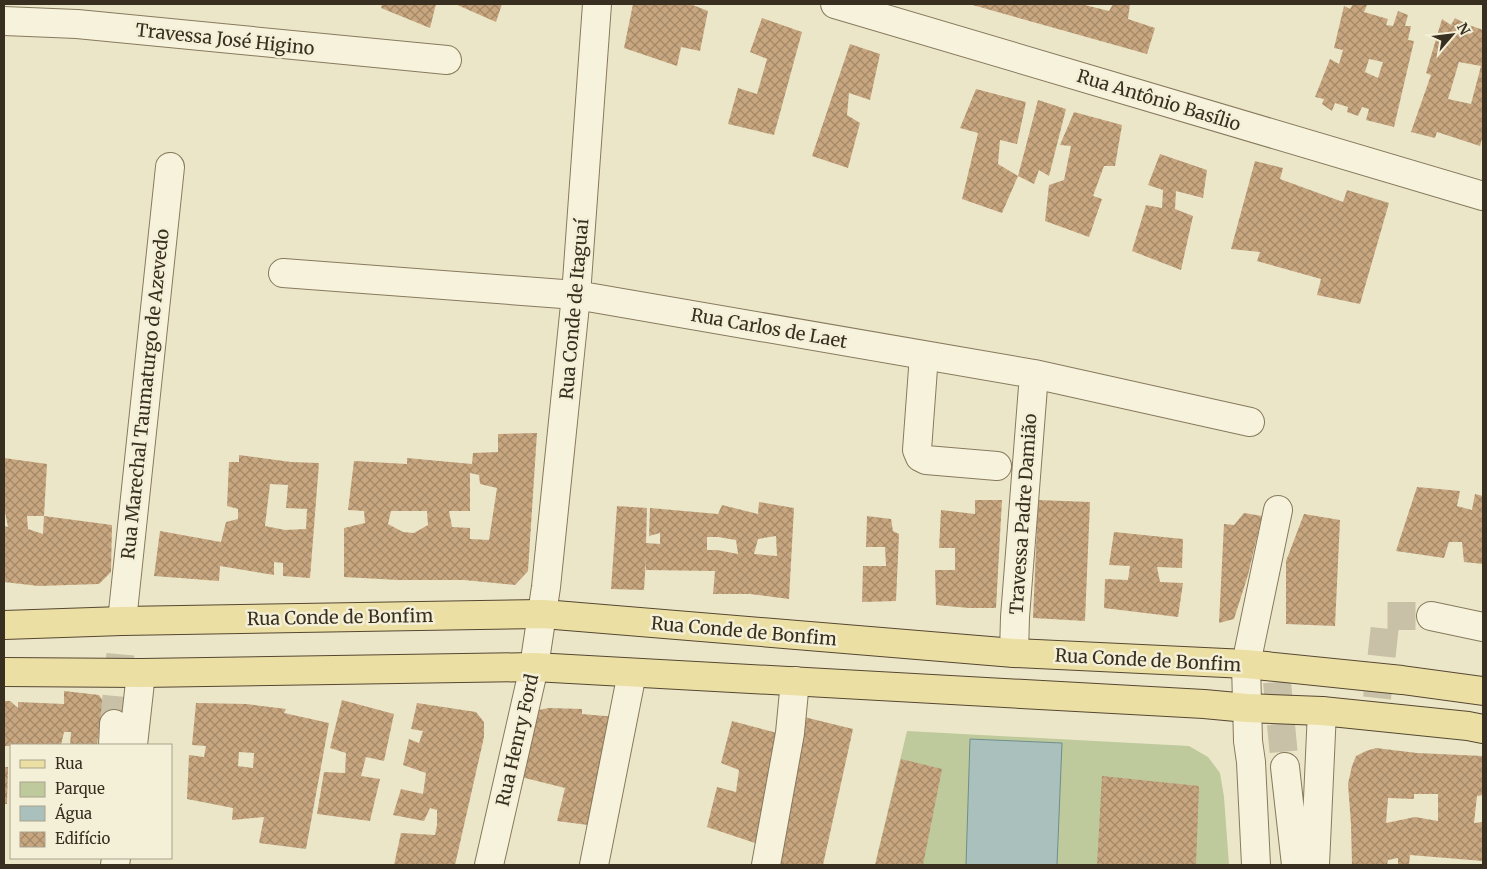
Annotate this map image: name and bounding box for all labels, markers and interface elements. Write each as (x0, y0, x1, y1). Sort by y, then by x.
north arrow (1427, 10, 1477, 60)
street label: Travessa José Higino (134, 18, 316, 60)
text: N (1453, 20, 1474, 38)
street label: Rua Antônio Basílio (1074, 64, 1244, 136)
street label: Rua Conde de Itaguaí (555, 216, 593, 400)
street label: Rua Marechal Taumaturgo de Azevedo (116, 228, 174, 560)
street label: Rua Carlos de Laet (689, 303, 849, 353)
street label: Travessa Padre Damião (1004, 413, 1042, 615)
street label: Rua Conde de Bonfim (247, 604, 434, 630)
street label: Rua Conde de Bonfim (650, 611, 838, 651)
street label: Rua Conde de Bonfim (1054, 644, 1242, 676)
street label: Rua Henry Ford (491, 671, 543, 808)
legend (10, 744, 172, 859)
text: Rua (55, 754, 83, 773)
text: Parque (55, 779, 105, 798)
text: Água (54, 803, 92, 823)
text: Edifício (55, 829, 111, 848)

